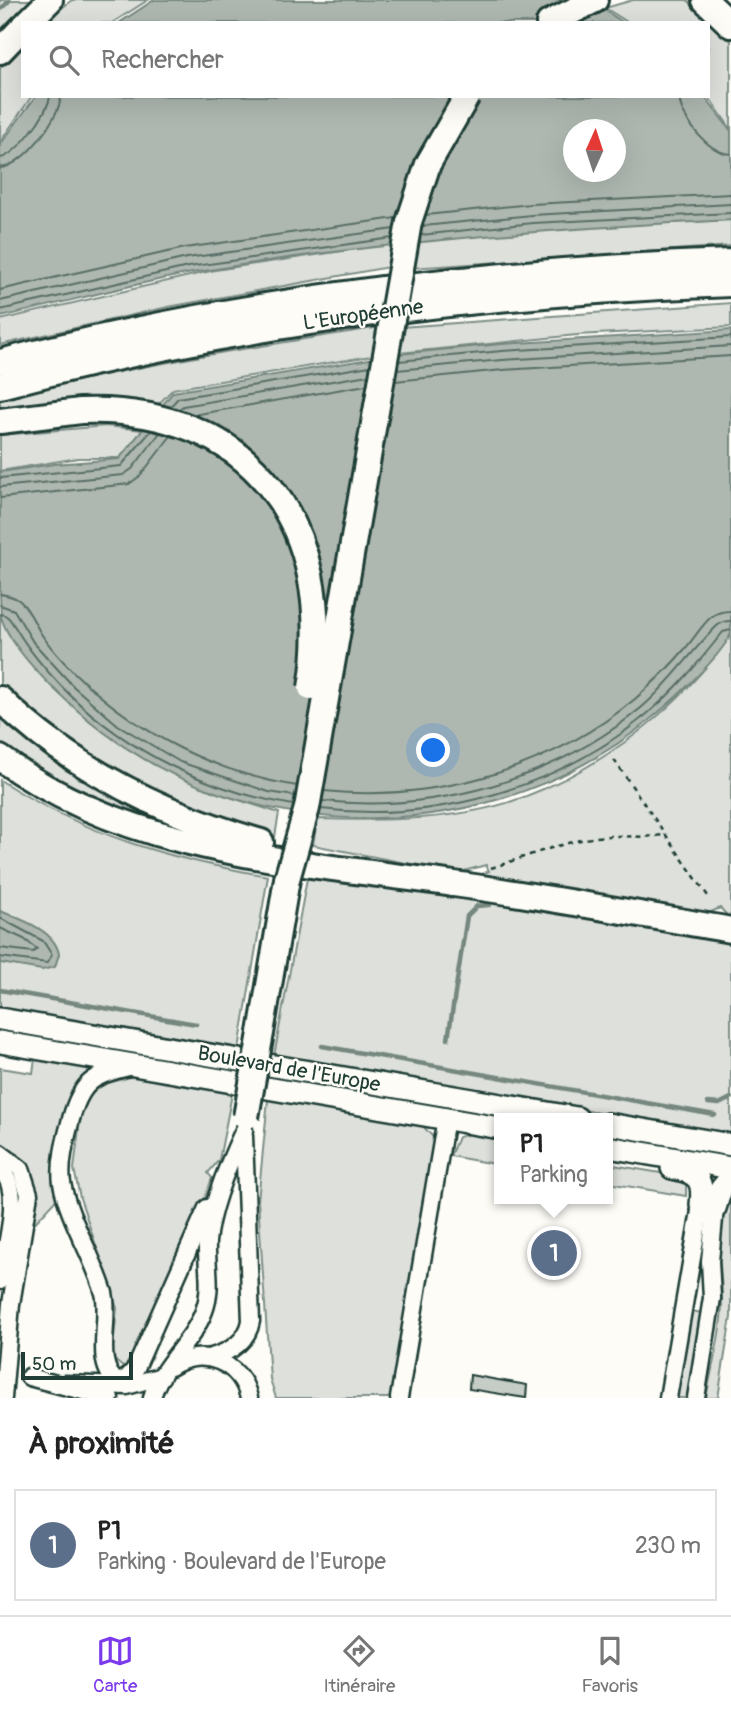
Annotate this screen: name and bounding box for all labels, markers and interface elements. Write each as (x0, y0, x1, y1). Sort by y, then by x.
search box (21, 21, 710, 98)
icon: search (45, 41, 83, 79)
text: Rechercher (101, 44, 224, 76)
north arrow (563, 119, 626, 182)
street label: L'Européenne (301, 293, 426, 337)
your location (416, 733, 450, 767)
street label: Boulevard de l'Europe (196, 1040, 383, 1098)
popup (494, 1113, 613, 1204)
text: P1 (519, 1128, 544, 1160)
text: Parking (519, 1160, 588, 1189)
pin: 1 (531, 1227, 577, 1279)
scale bar (21, 1349, 133, 1381)
text: 50 m (32, 1352, 76, 1376)
text: À proximité (28, 1425, 174, 1462)
text: P1 (97, 1515, 122, 1547)
text: 1 (49, 1531, 58, 1560)
text: 230 m (635, 1531, 701, 1560)
text: Parking · Boulevard de l'Europe (97, 1547, 386, 1576)
tab: Carte (93, 1632, 137, 1698)
tab: Itinéraire (323, 1632, 395, 1698)
tab: Favoris (581, 1632, 638, 1698)

